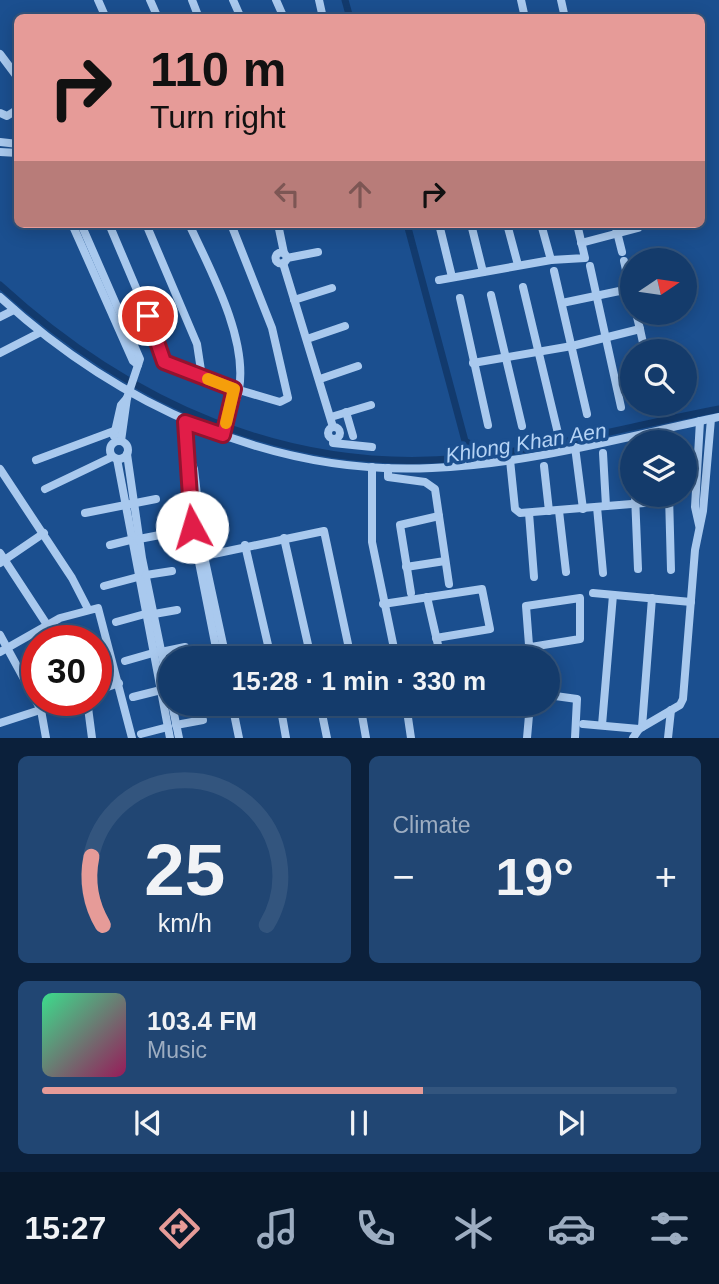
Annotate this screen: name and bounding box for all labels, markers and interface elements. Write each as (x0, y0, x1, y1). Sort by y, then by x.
icon: right (35, 42, 126, 133)
text: 110 m (150, 42, 286, 96)
text: Turn right (150, 99, 286, 135)
icon: left (268, 175, 306, 213)
icon: ahead (341, 175, 379, 213)
icon: right (414, 175, 452, 213)
north arrow (620, 248, 696, 326)
map controls (620, 248, 697, 507)
pin (118, 286, 178, 346)
icon: arrive (129, 297, 167, 335)
button: search (620, 339, 697, 416)
water label: Khlong Khan Aen (444, 418, 608, 467)
button: layers (620, 430, 697, 507)
position arrow (155, 490, 229, 564)
speed limit sign: 30 (21, 625, 112, 716)
text: 15:28 · 1 min · 330 m (232, 666, 486, 696)
text: Climate (393, 812, 470, 838)
text: 25 (144, 830, 225, 911)
text: 19° (495, 848, 574, 906)
text: − (393, 856, 415, 898)
text: + (655, 856, 677, 898)
text: km/h (157, 909, 211, 937)
text: 103.4 FM (147, 1006, 257, 1036)
text: Music (147, 1037, 207, 1063)
icon: previous (129, 1104, 167, 1142)
icon: pause (340, 1104, 378, 1142)
icon: next (552, 1104, 590, 1142)
icon: directions (155, 1204, 204, 1253)
icon: music (253, 1204, 302, 1253)
icon: phone (351, 1204, 400, 1253)
icon: climate (449, 1204, 498, 1253)
icon: car (547, 1204, 596, 1253)
icon: filters (645, 1204, 694, 1253)
text: 15:27 (25, 1210, 106, 1246)

